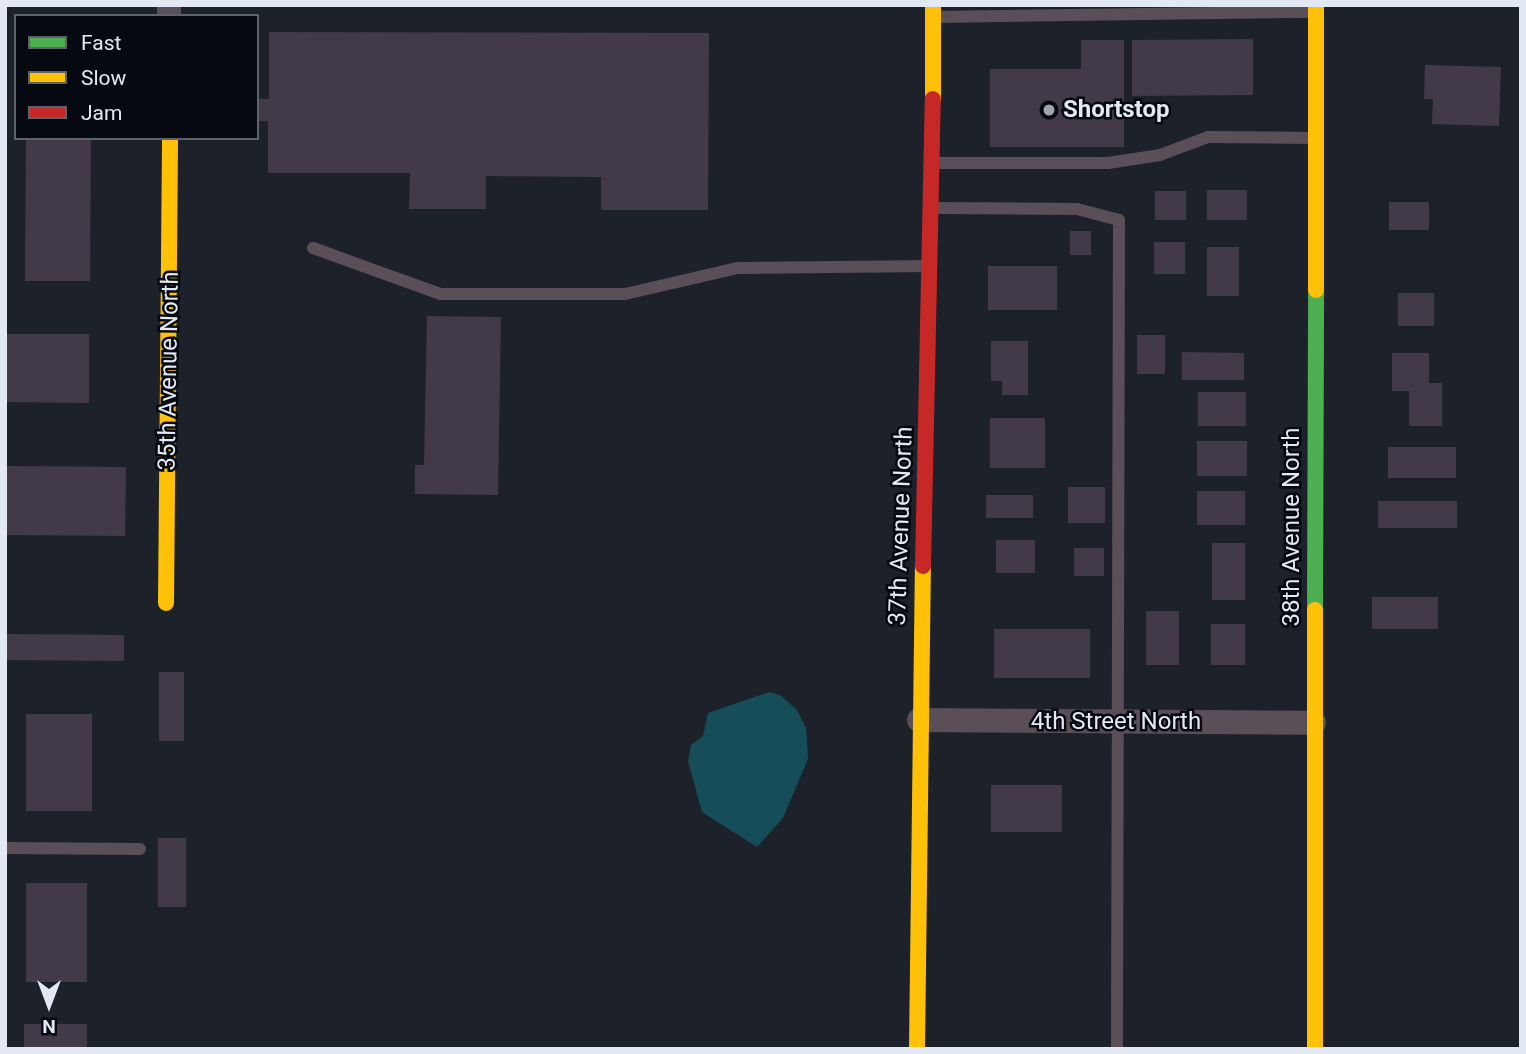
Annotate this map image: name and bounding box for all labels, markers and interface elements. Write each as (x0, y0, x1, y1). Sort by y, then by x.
legend (14, 14, 259, 140)
text: Fast (81, 31, 121, 55)
text: Slow (81, 66, 126, 90)
place label: Shortstop (1063, 96, 1169, 124)
text: Jam (81, 101, 122, 125)
marker: Shortstop (1041, 102, 1057, 118)
street label: 35th Avenue North (153, 271, 185, 471)
street label: 37th Avenue North (883, 426, 919, 626)
street label: 38th Avenue North (1278, 427, 1306, 627)
street label: 4th Street North (1031, 708, 1201, 736)
north arrow (14, 970, 84, 1040)
text: N (42, 1015, 56, 1038)

